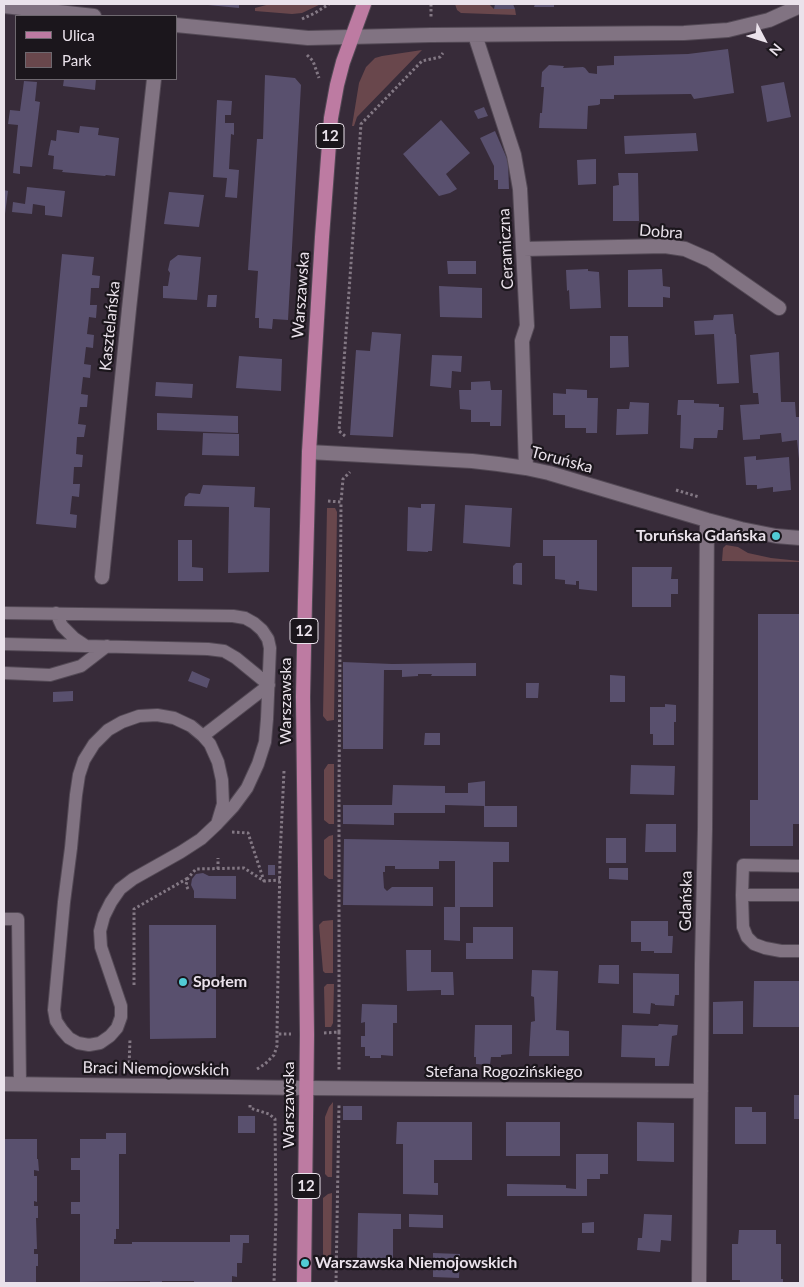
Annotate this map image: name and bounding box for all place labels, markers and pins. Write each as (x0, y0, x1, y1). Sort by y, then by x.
place label: Toruńska Gdańska (636, 526, 766, 546)
marker: Toruńska Gdańska (770, 530, 782, 542)
place label: Społem (193, 972, 247, 992)
marker: Społem (177, 976, 189, 988)
place label: Warszawska Niemojowskich (315, 1253, 517, 1273)
marker: Warszawska Niemojowskich (299, 1257, 311, 1269)

